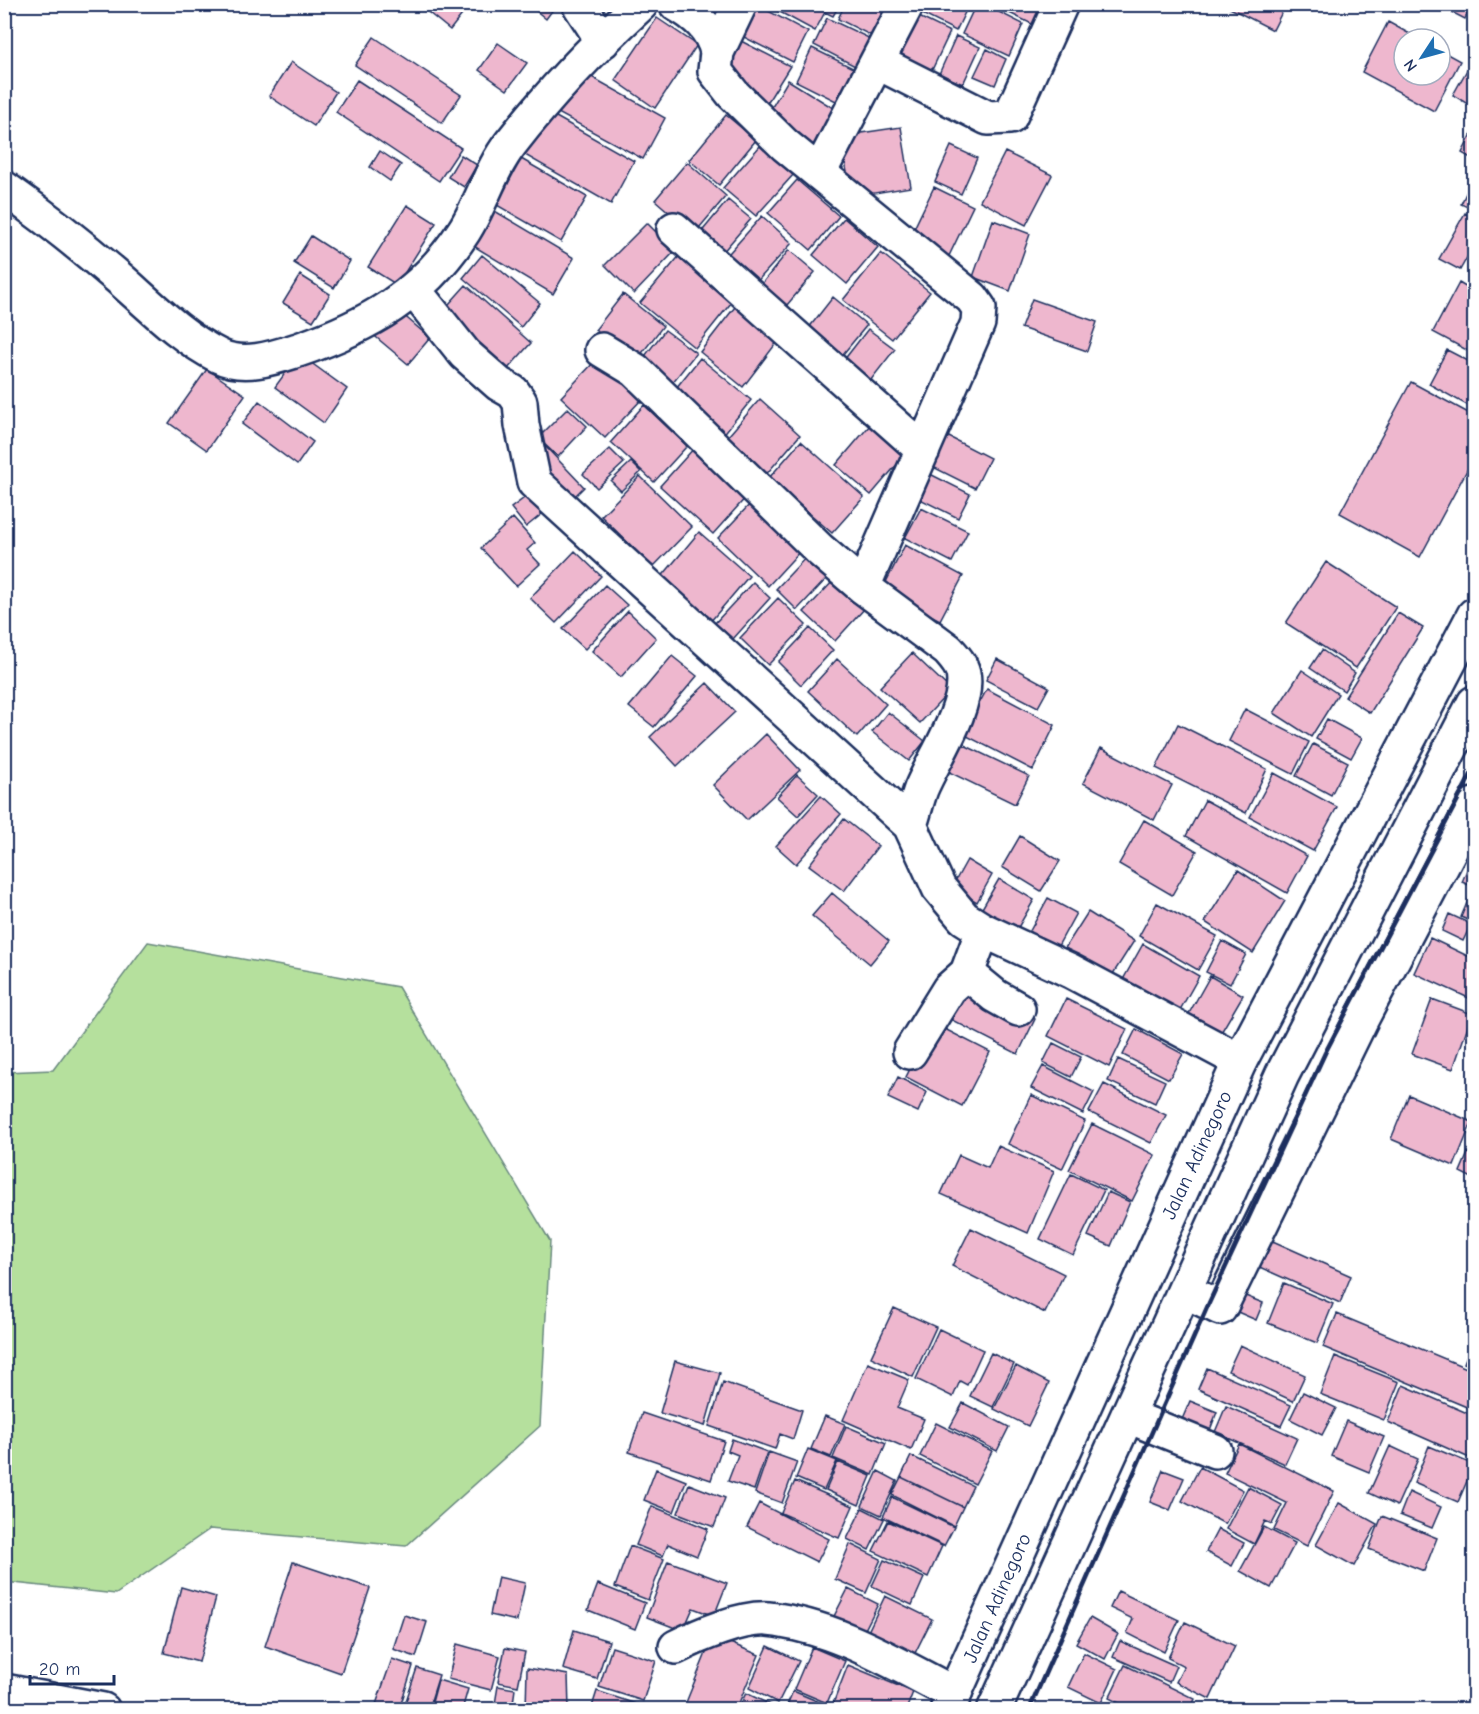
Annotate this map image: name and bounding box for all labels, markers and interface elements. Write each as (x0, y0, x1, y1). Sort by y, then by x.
north arrow (1392, 27, 1452, 87)
text: N (1400, 56, 1421, 75)
street label: Jalan Adinegoro (1157, 1087, 1237, 1223)
street label: Jalan Adinegoro (958, 1530, 1036, 1666)
scale bar (30, 1648, 114, 1686)
text: 20 m (39, 1659, 80, 1680)

